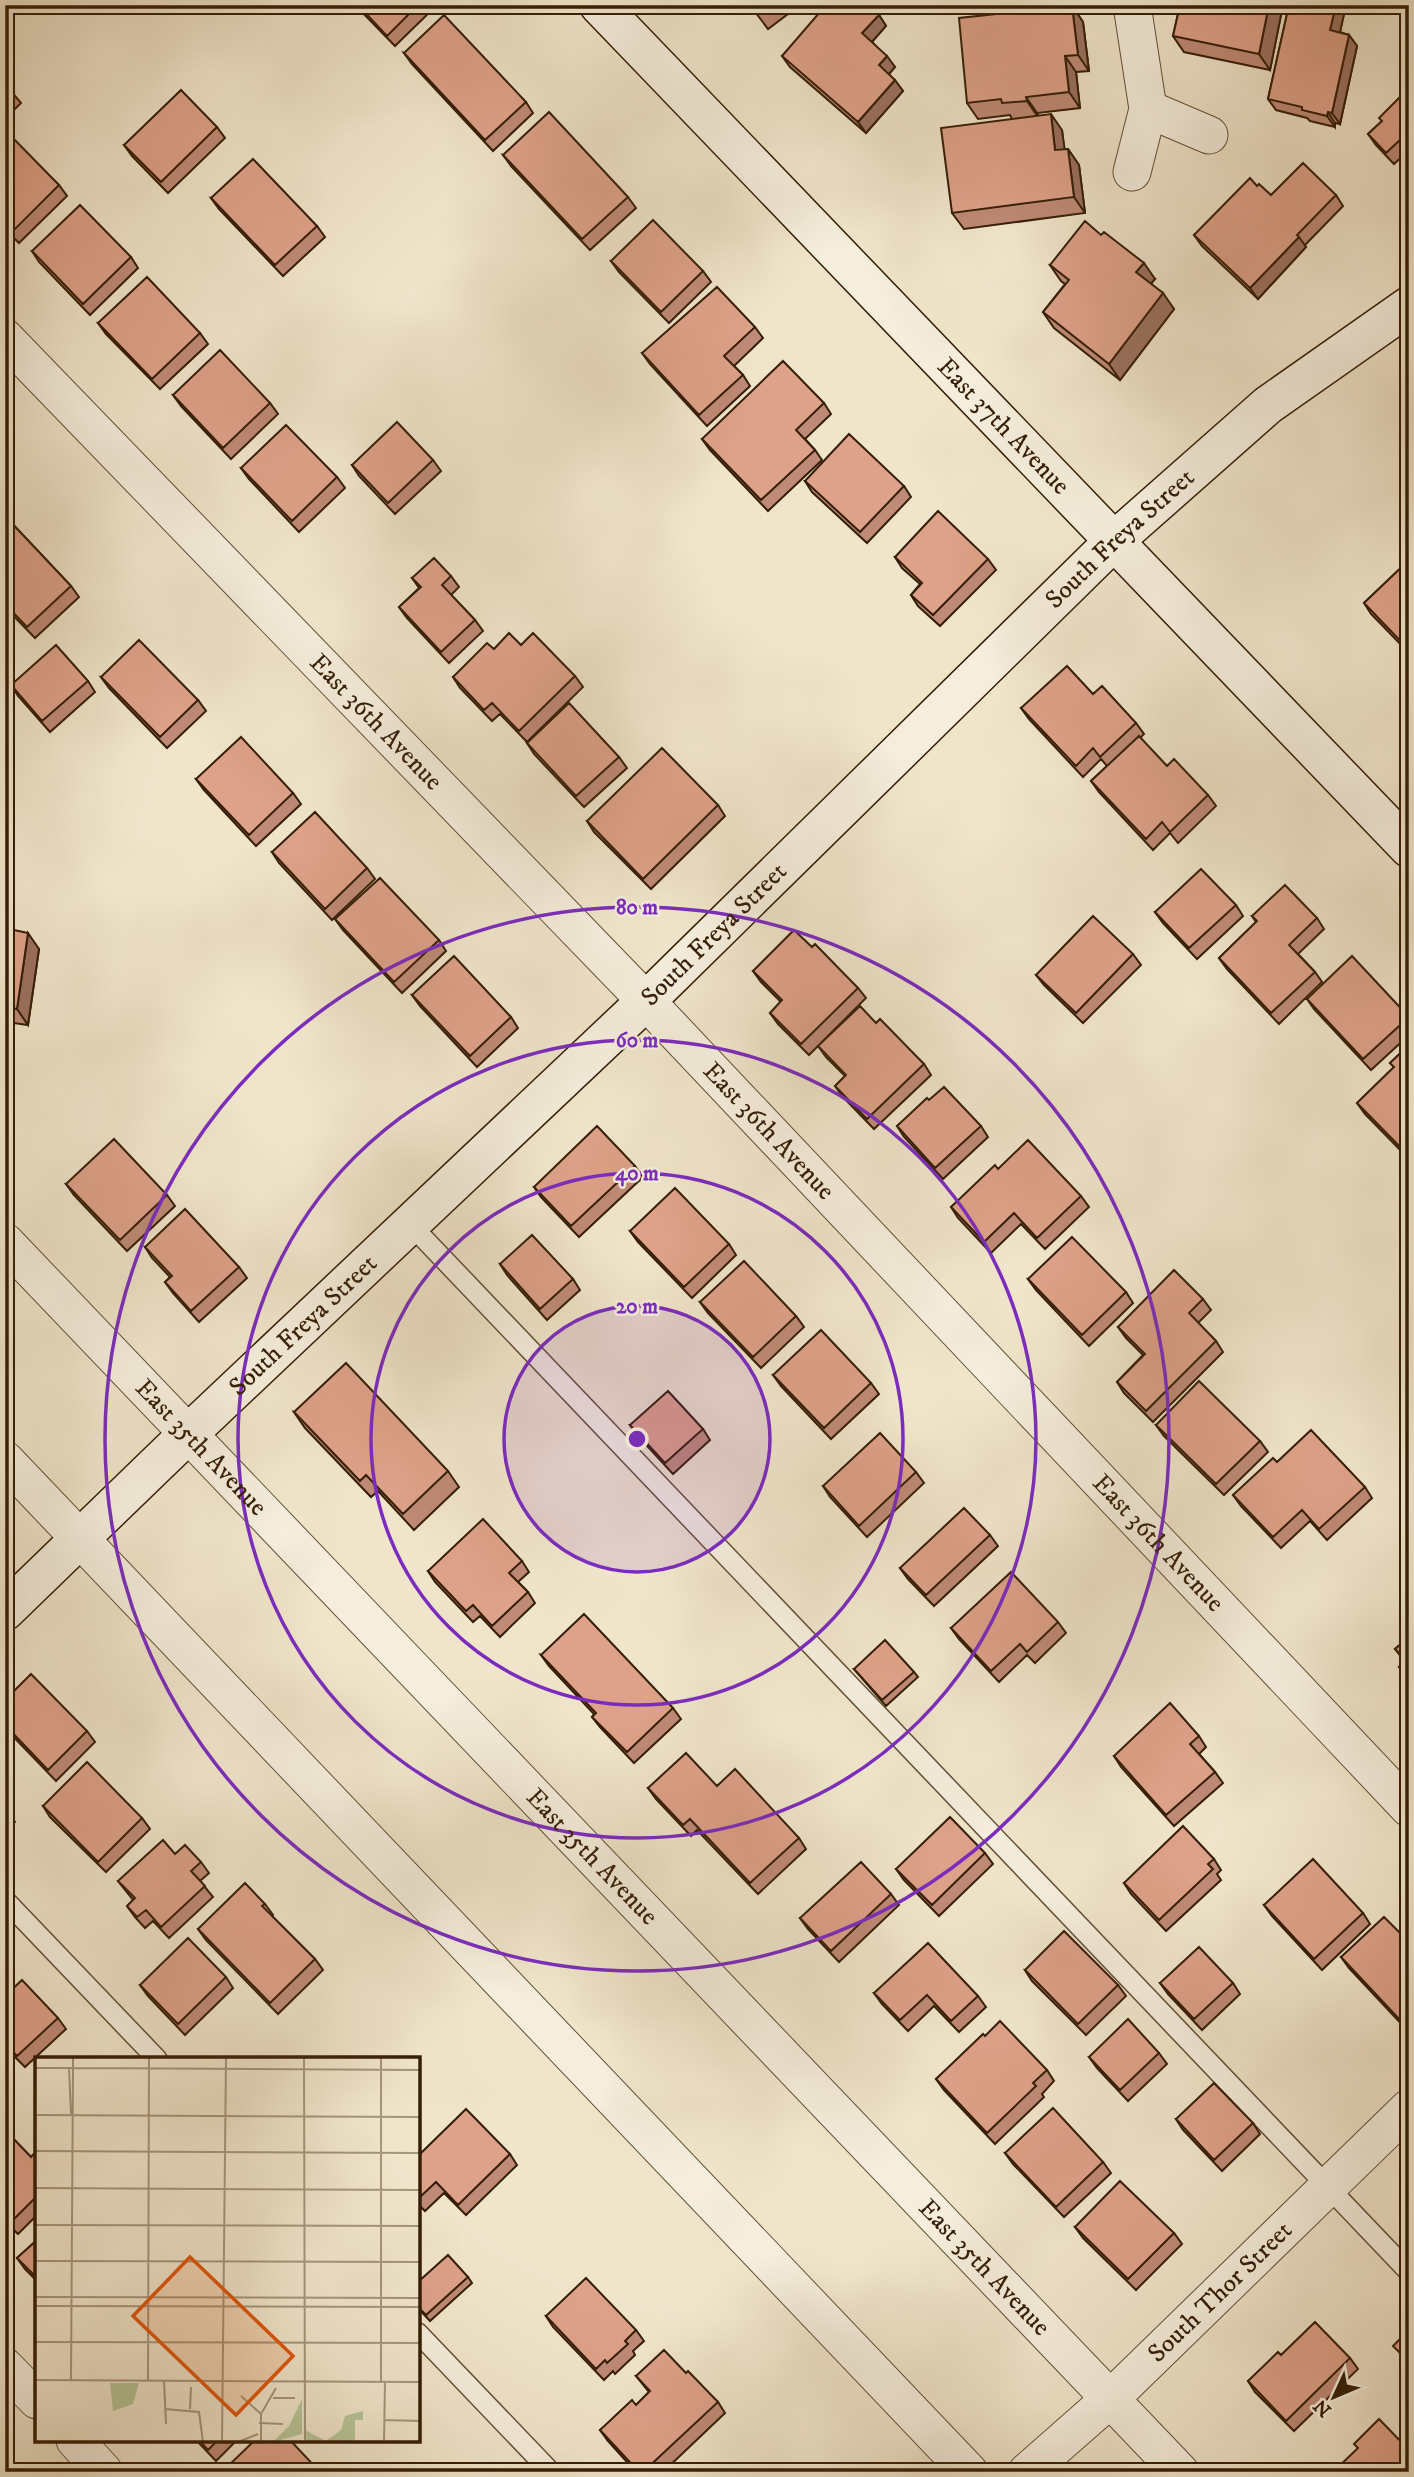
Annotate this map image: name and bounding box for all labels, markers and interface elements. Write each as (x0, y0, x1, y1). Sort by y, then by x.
street label: East 37th Avenue (930, 350, 1077, 502)
street label: South Freya Street (1038, 461, 1201, 616)
street label: East 36th Avenue (302, 647, 450, 797)
street label: South Freya Street (634, 855, 794, 1013)
text: 80 m (616, 895, 658, 921)
text: 60 m (616, 1028, 658, 1054)
street label: East 36th Avenue (696, 1055, 842, 1207)
text: 40 m (615, 1161, 659, 1187)
street label: South Freya Street (222, 1247, 384, 1403)
text: 20 m (616, 1294, 658, 1320)
street label: East 35th Avenue (128, 1372, 274, 1523)
centre of rings (625, 1427, 649, 1451)
street label: East 36th Avenue (1085, 1467, 1231, 1619)
street label: East 35th Avenue (519, 1781, 665, 1932)
inset map (35, 2057, 420, 2442)
street label: East 35th Avenue (911, 2192, 1058, 2343)
street label: South Thor Street (1141, 2214, 1299, 2370)
north arrow (1298, 2362, 1368, 2432)
text: N (1309, 2394, 1337, 2421)

